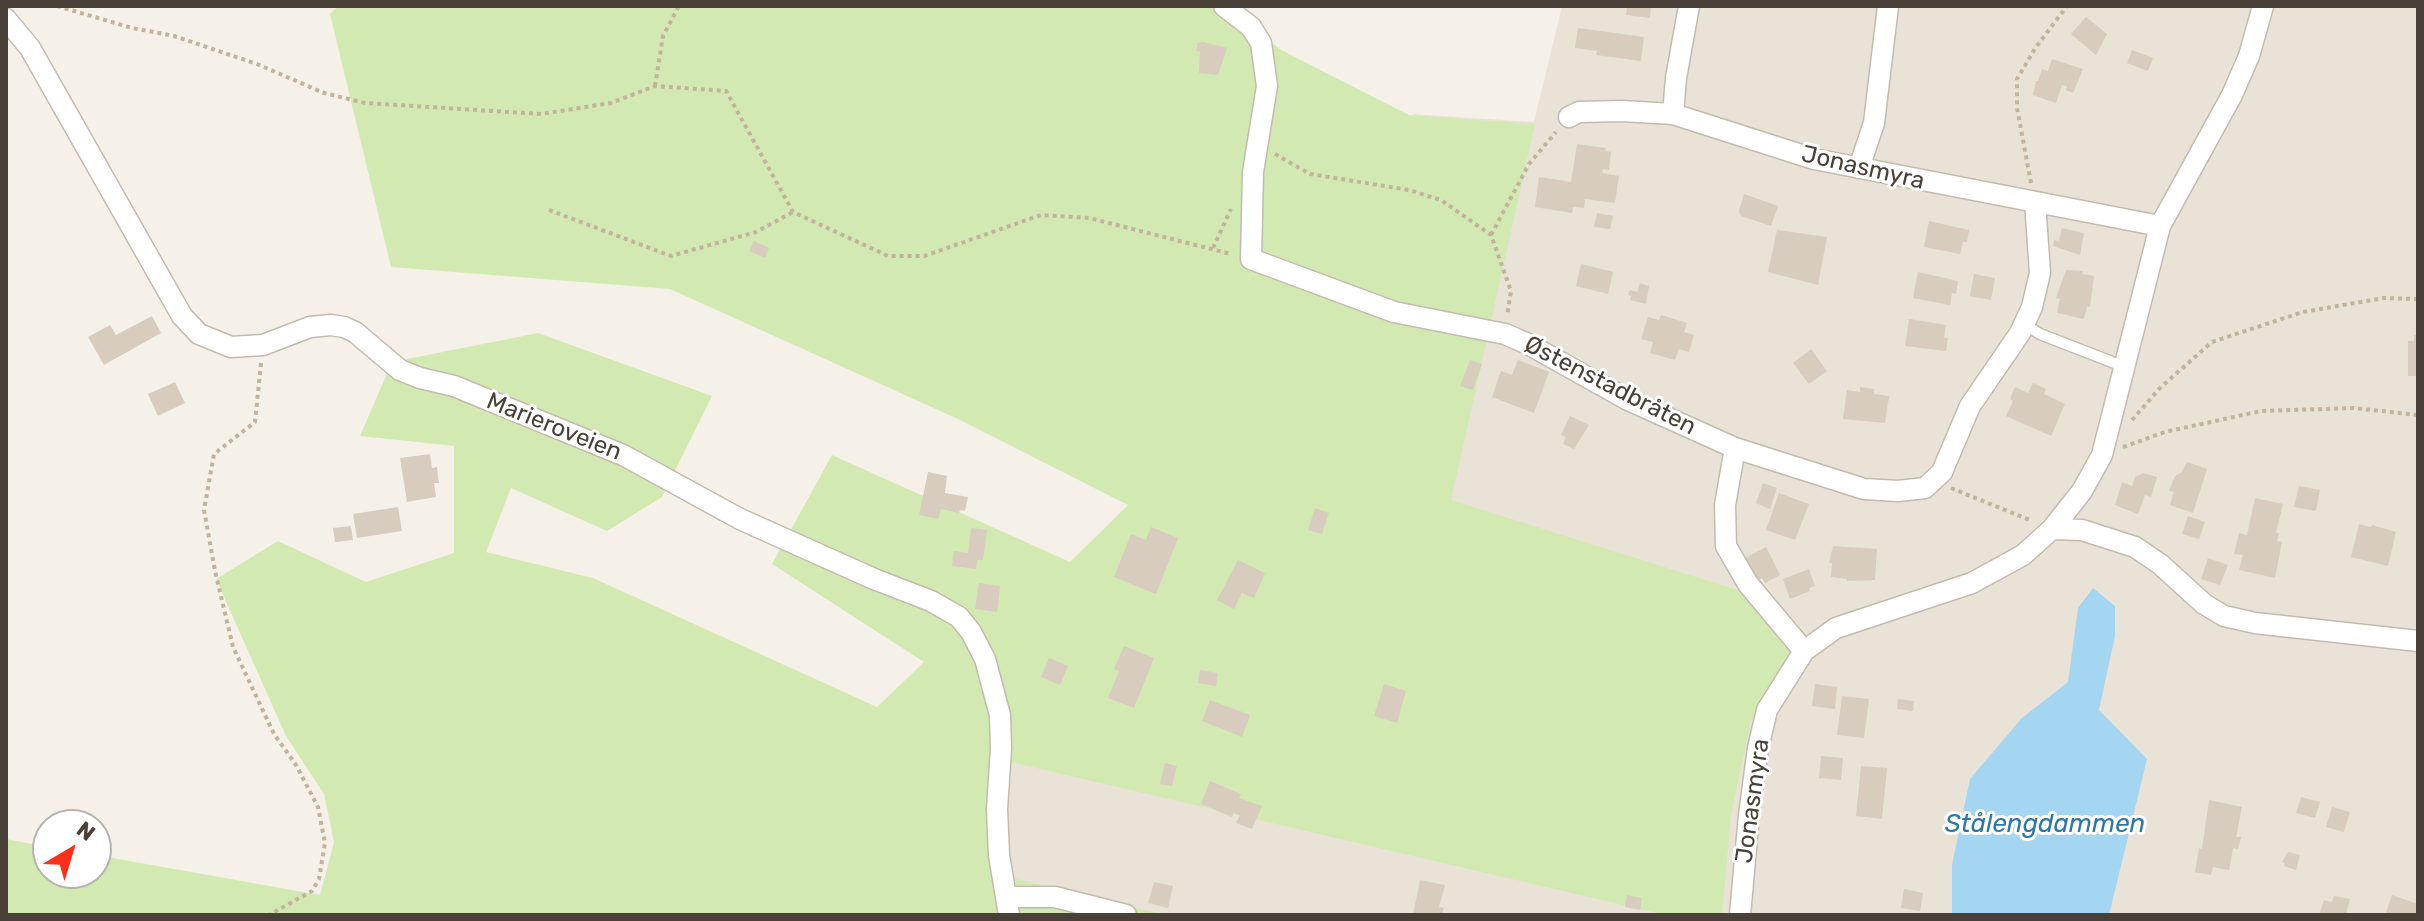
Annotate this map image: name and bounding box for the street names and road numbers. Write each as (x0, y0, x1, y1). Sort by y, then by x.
street label: Jonasmyra (1799, 140, 1927, 196)
street label: Østenstadbråten (1519, 330, 1701, 442)
street label: Marieroveien (482, 387, 626, 467)
street label: Jonasmyra (1730, 737, 1776, 865)

